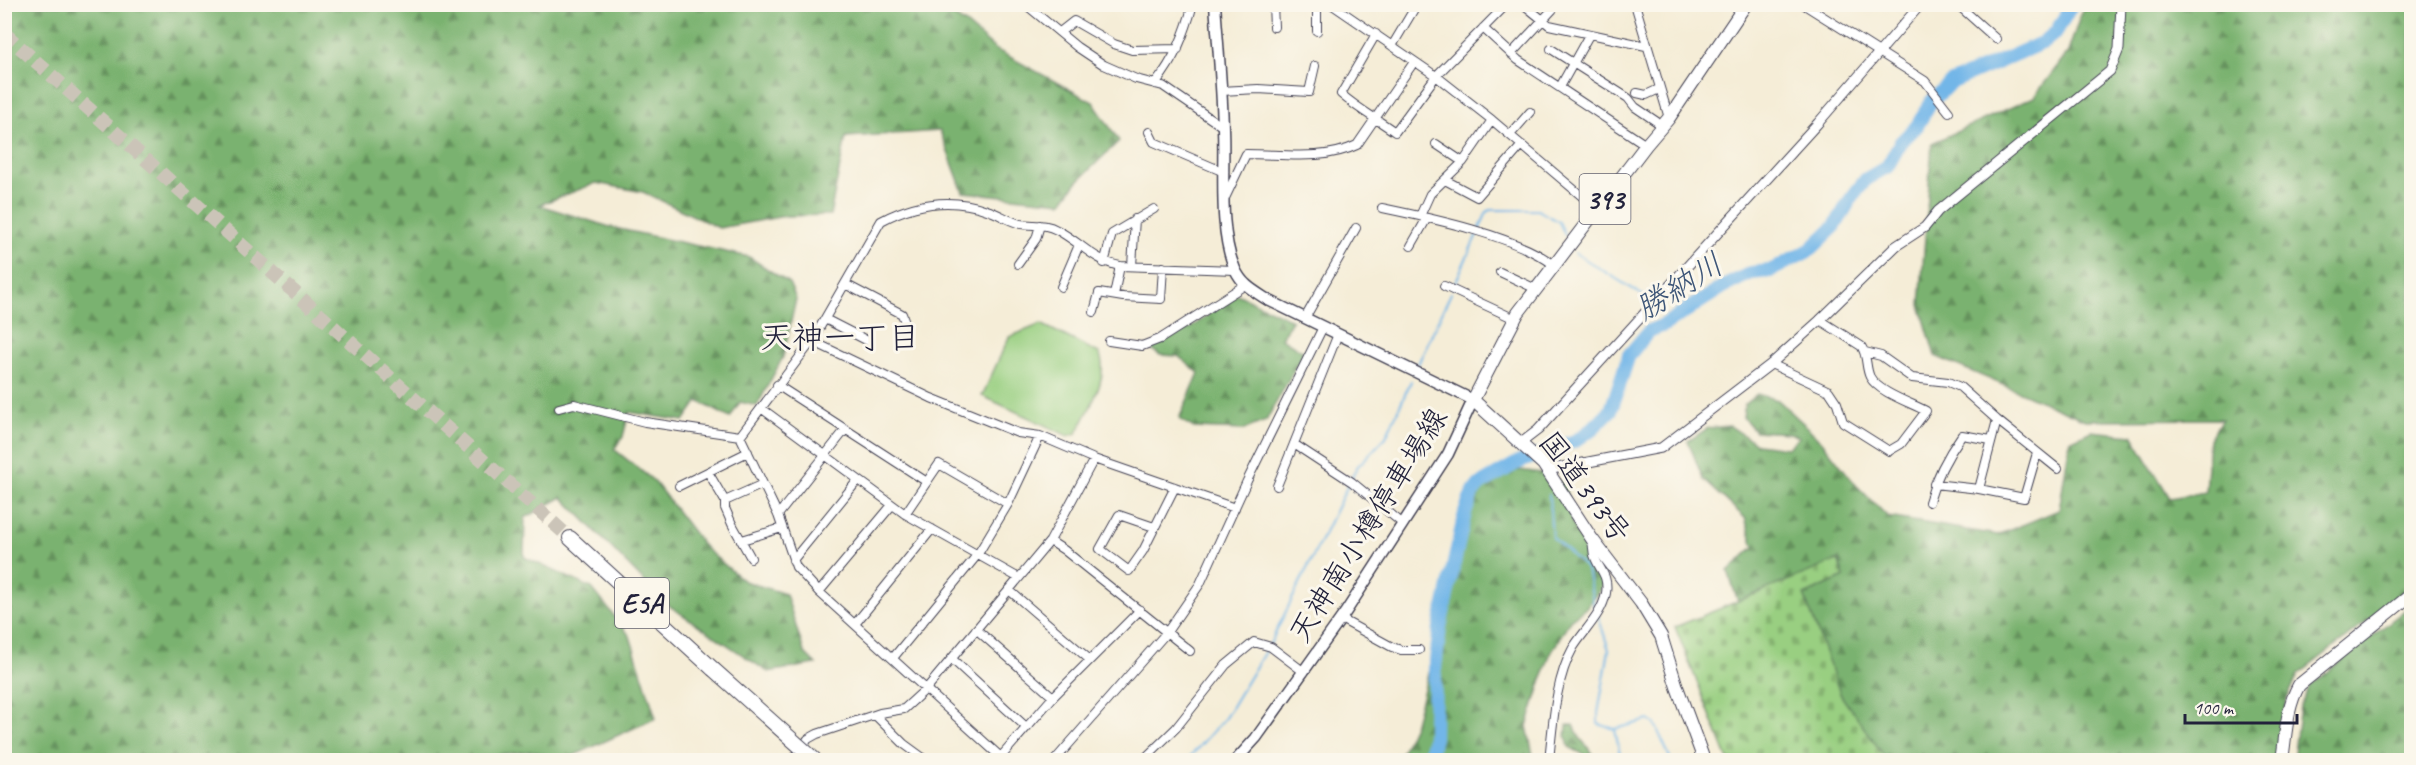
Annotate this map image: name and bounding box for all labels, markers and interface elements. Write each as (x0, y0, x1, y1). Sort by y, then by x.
road number: 393 (1580, 174, 1630, 224)
water label: 勝納川 (1628, 244, 1731, 329)
district label: 天神一丁目 (760, 317, 920, 358)
street label: 天神南小樽停車場線 (1280, 400, 1456, 650)
street label: 国道393号 (1531, 423, 1639, 551)
road number: E5A (615, 578, 669, 628)
scale bar (2185, 687, 2298, 725)
text: 100 m (2194, 697, 2235, 719)

